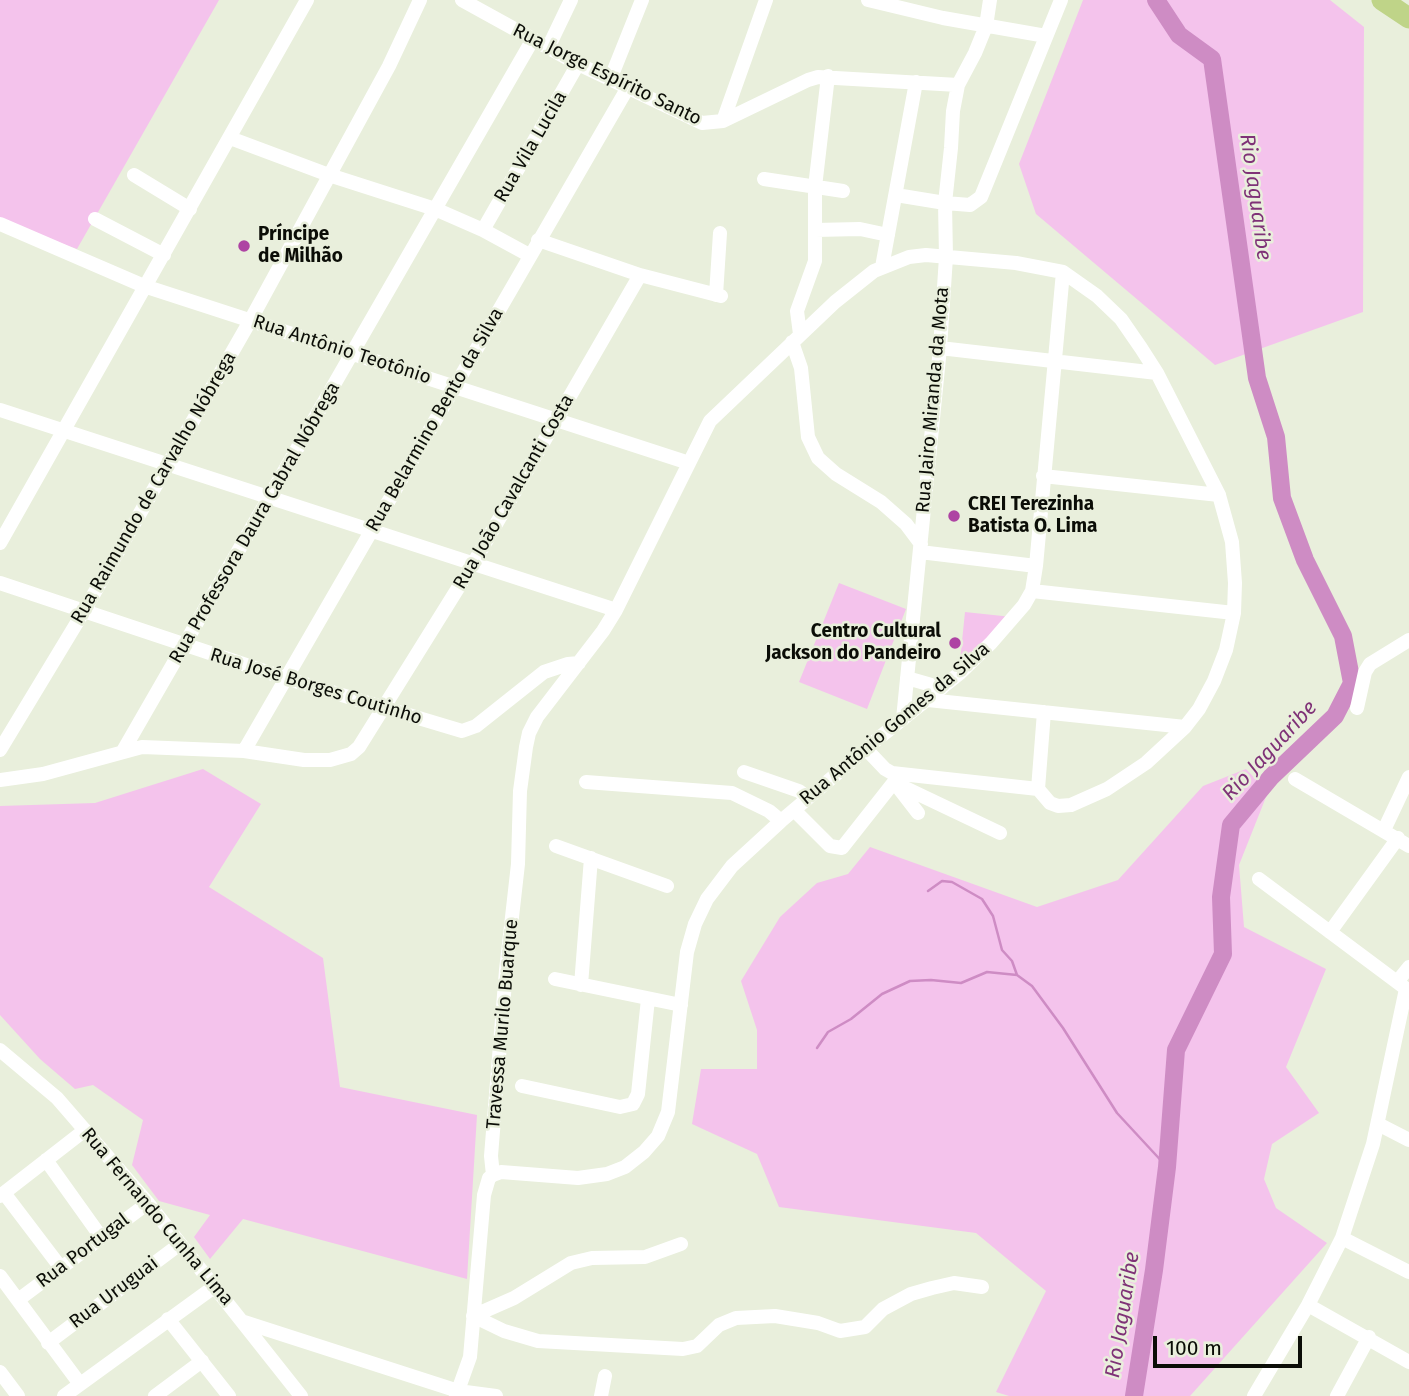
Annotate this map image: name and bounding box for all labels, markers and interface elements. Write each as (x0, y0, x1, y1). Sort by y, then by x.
street label: Rua Jorge Espírito Santo (509, 19, 705, 131)
street label: Rua Vila Lucila (490, 87, 572, 207)
water label: Rio Jaguaribe (1234, 132, 1276, 262)
place label: Príncipe de Milhão (258, 224, 343, 268)
marker: Príncipe de Milhão (236, 238, 252, 254)
street label: Rua Jairo Miranda da Mota (912, 286, 954, 514)
street label: Rua Belarmino Bento da Silva (361, 304, 509, 536)
street label: Rua Antônio Teotônio (250, 310, 434, 390)
street label: Rua Raimundo de Carvalho Nóbrega (67, 348, 241, 628)
street label: Rua Professora Daura Cabral Nóbrega (165, 378, 345, 668)
street label: Rua João Cavalcanti Costa (449, 391, 579, 593)
place label: CREI Terezinha Batista O. Lima (968, 494, 1097, 538)
marker: CREI Terezinha Batista O. Lima (946, 508, 962, 524)
place label: Centro Cultural Jackson do Pandeiro (765, 621, 941, 665)
marker: Centro Cultural Jackson do Pandeiro (947, 635, 963, 651)
street label: Rua Antônio Gomes da Silva (795, 638, 995, 810)
street label: Rua José Borges Coutinho (207, 644, 425, 730)
water label: Rio Jaguaribe (1217, 696, 1323, 806)
street label: Travessa Murilo Buarque (482, 918, 524, 1130)
street label: Rua Fernando Cunha Lima (76, 1124, 238, 1310)
street label: Rua Portugal (32, 1209, 134, 1293)
water label: Rio Jaguaribe (1101, 1250, 1145, 1380)
street label: Rua Uruguai (65, 1252, 163, 1334)
scale bar (1157, 1322, 1306, 1366)
text: 100 m (1166, 1335, 1222, 1361)

